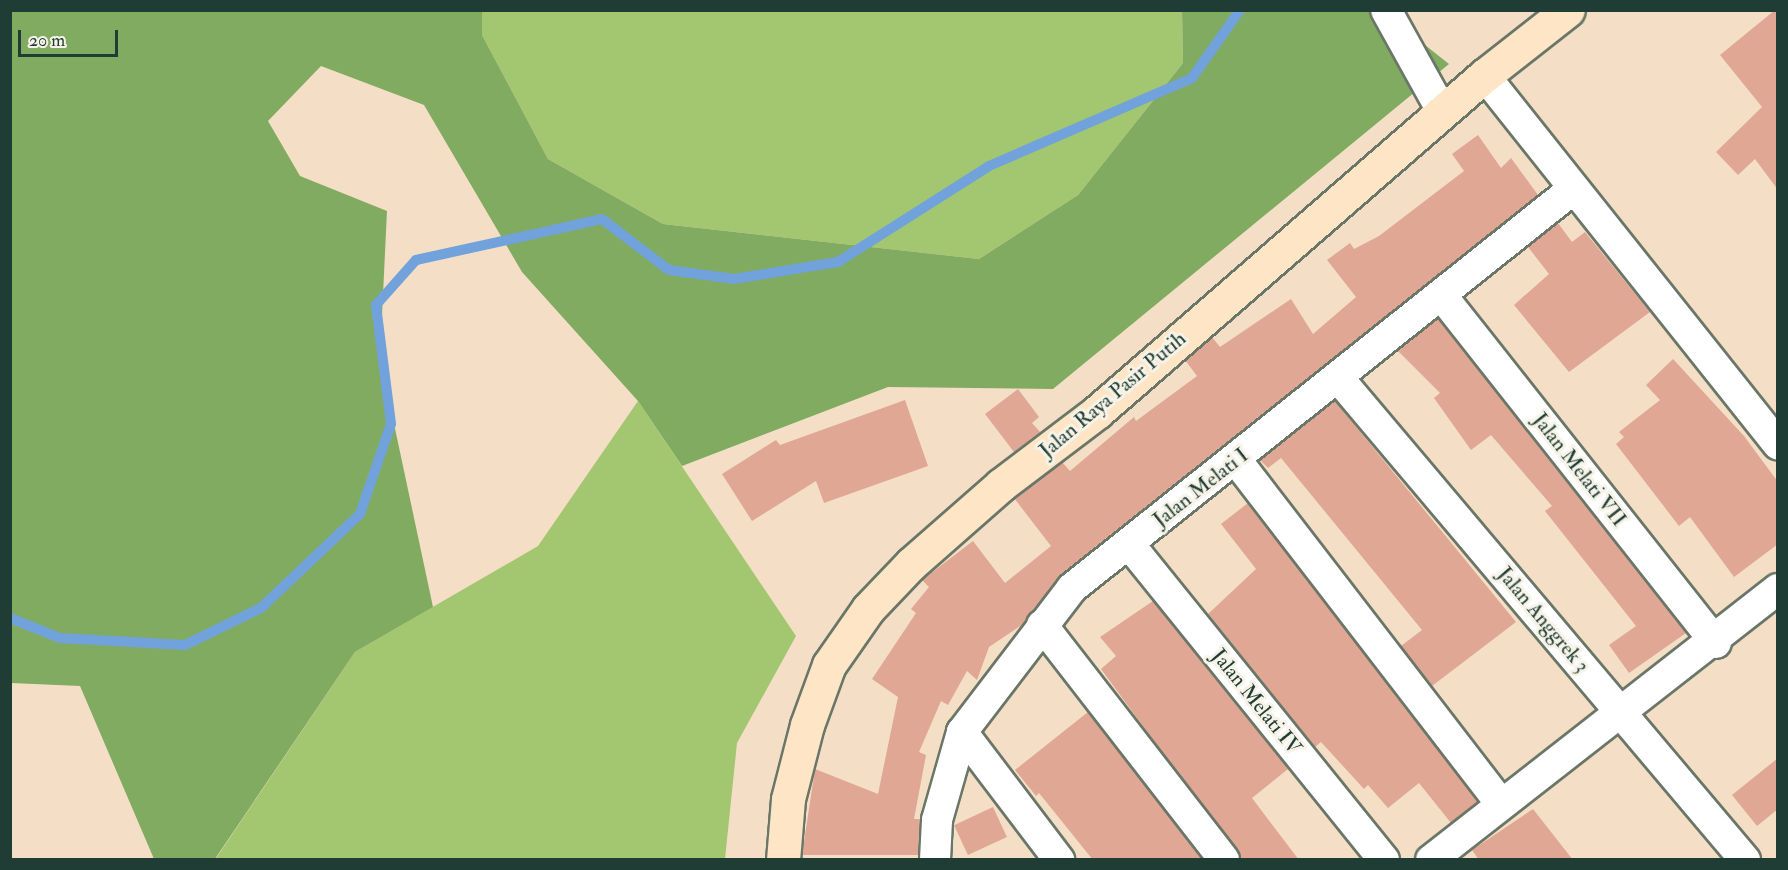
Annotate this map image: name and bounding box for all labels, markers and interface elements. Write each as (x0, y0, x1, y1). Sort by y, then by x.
scale bar (21, 18, 122, 56)
text: 20 m (29, 29, 65, 52)
street label: Jalan Raya Pasir Putih (1035, 326, 1191, 464)
street label: Jalan Melati VII (1527, 408, 1631, 532)
street label: Jalan Melati I (1148, 443, 1254, 533)
street label: Jalan Anggrek 3 (1492, 562, 1594, 678)
street label: Jalan Melati IV (1206, 644, 1306, 760)

